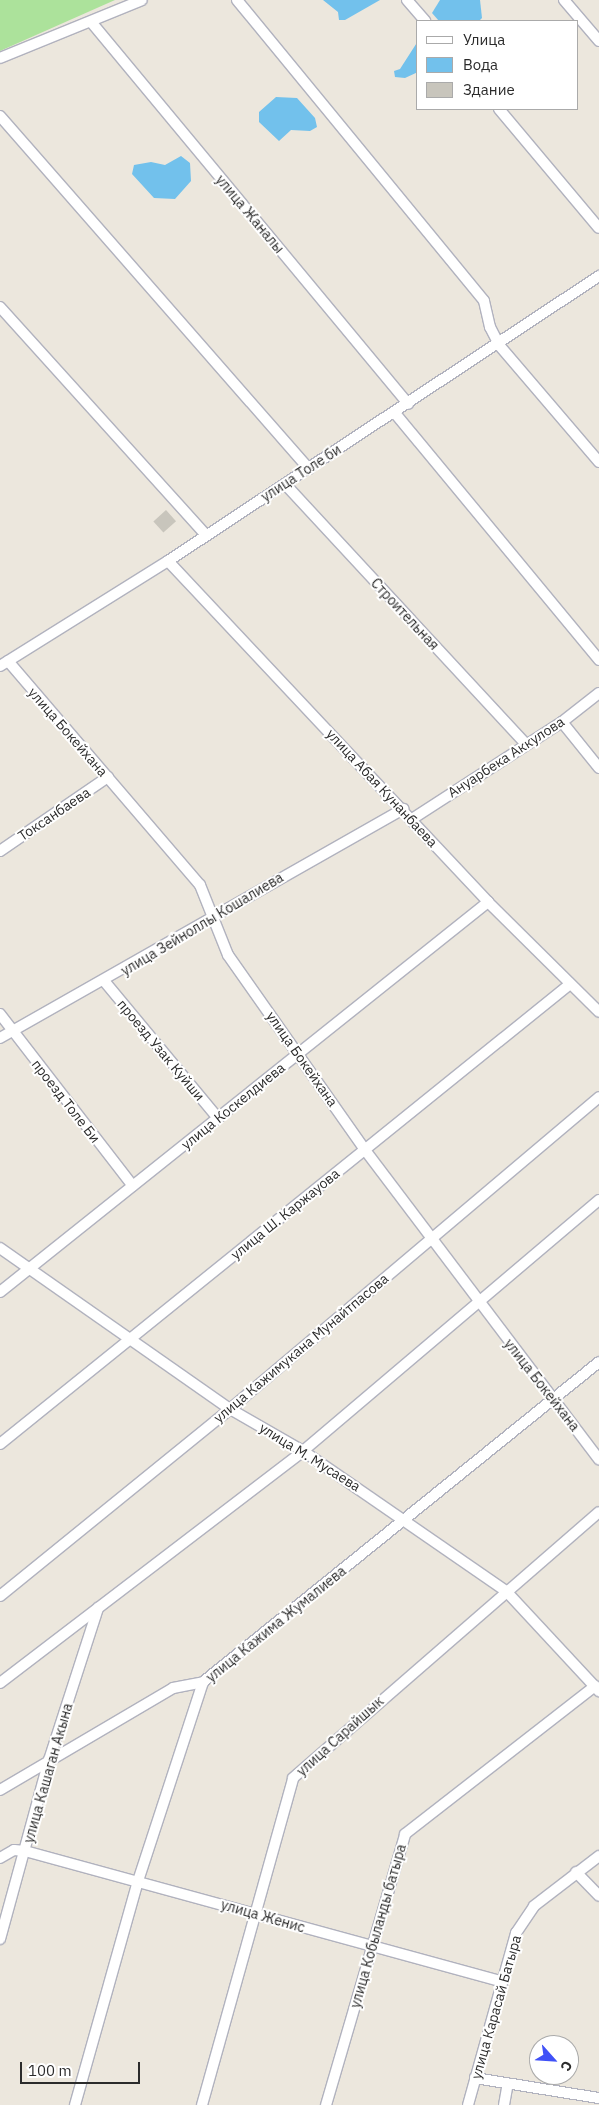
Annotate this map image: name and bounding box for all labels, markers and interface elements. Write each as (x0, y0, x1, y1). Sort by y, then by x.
legend (416, 20, 579, 110)
text: Улица (463, 30, 505, 49)
text: Вода (463, 55, 498, 74)
text: Здание (463, 80, 515, 99)
street label: улица Жаналы (212, 171, 288, 257)
street label: улица Толе би (258, 441, 344, 505)
street label: Строительная (367, 575, 443, 653)
street label: улица Бокейхана (25, 684, 111, 780)
street label: Ануарбека Аккулова (445, 713, 567, 801)
street label: улица Абая Кунанбаева (323, 725, 441, 851)
street label: Токсанбаева (15, 784, 93, 844)
street label: улица Зейноллы Кошалиева (118, 869, 286, 979)
street label: проезд Узак Куйши (114, 996, 208, 1104)
street label: улица Бокейхана (263, 1008, 341, 1110)
street label: проезд Толе Би (28, 1056, 104, 1146)
street label: улица Коскелдиева (178, 1059, 288, 1153)
street label: улица Ш. Каржауова (227, 1165, 343, 1263)
street label: улица Кажимукана Мунайтпасова (210, 1270, 392, 1426)
street label: улица Бокейхана (501, 1336, 583, 1434)
street label: улица М. Мусаева (256, 1419, 364, 1495)
street label: улица Кажима Жумалиева (203, 1562, 349, 1686)
street label: улица Сарайшык (293, 1693, 387, 1779)
street label: улица Кашаган Акына (20, 1701, 76, 1845)
street label: улица Кобыланды батыра (347, 1842, 409, 2010)
street label: улица Женис (219, 1896, 307, 1936)
street label: улица Карасай Батыра (467, 1933, 525, 2081)
north arrow (529, 2035, 579, 2085)
scale bar (22, 2052, 142, 2084)
text: С (556, 2058, 577, 2074)
text: 100 m (28, 2061, 72, 2080)

